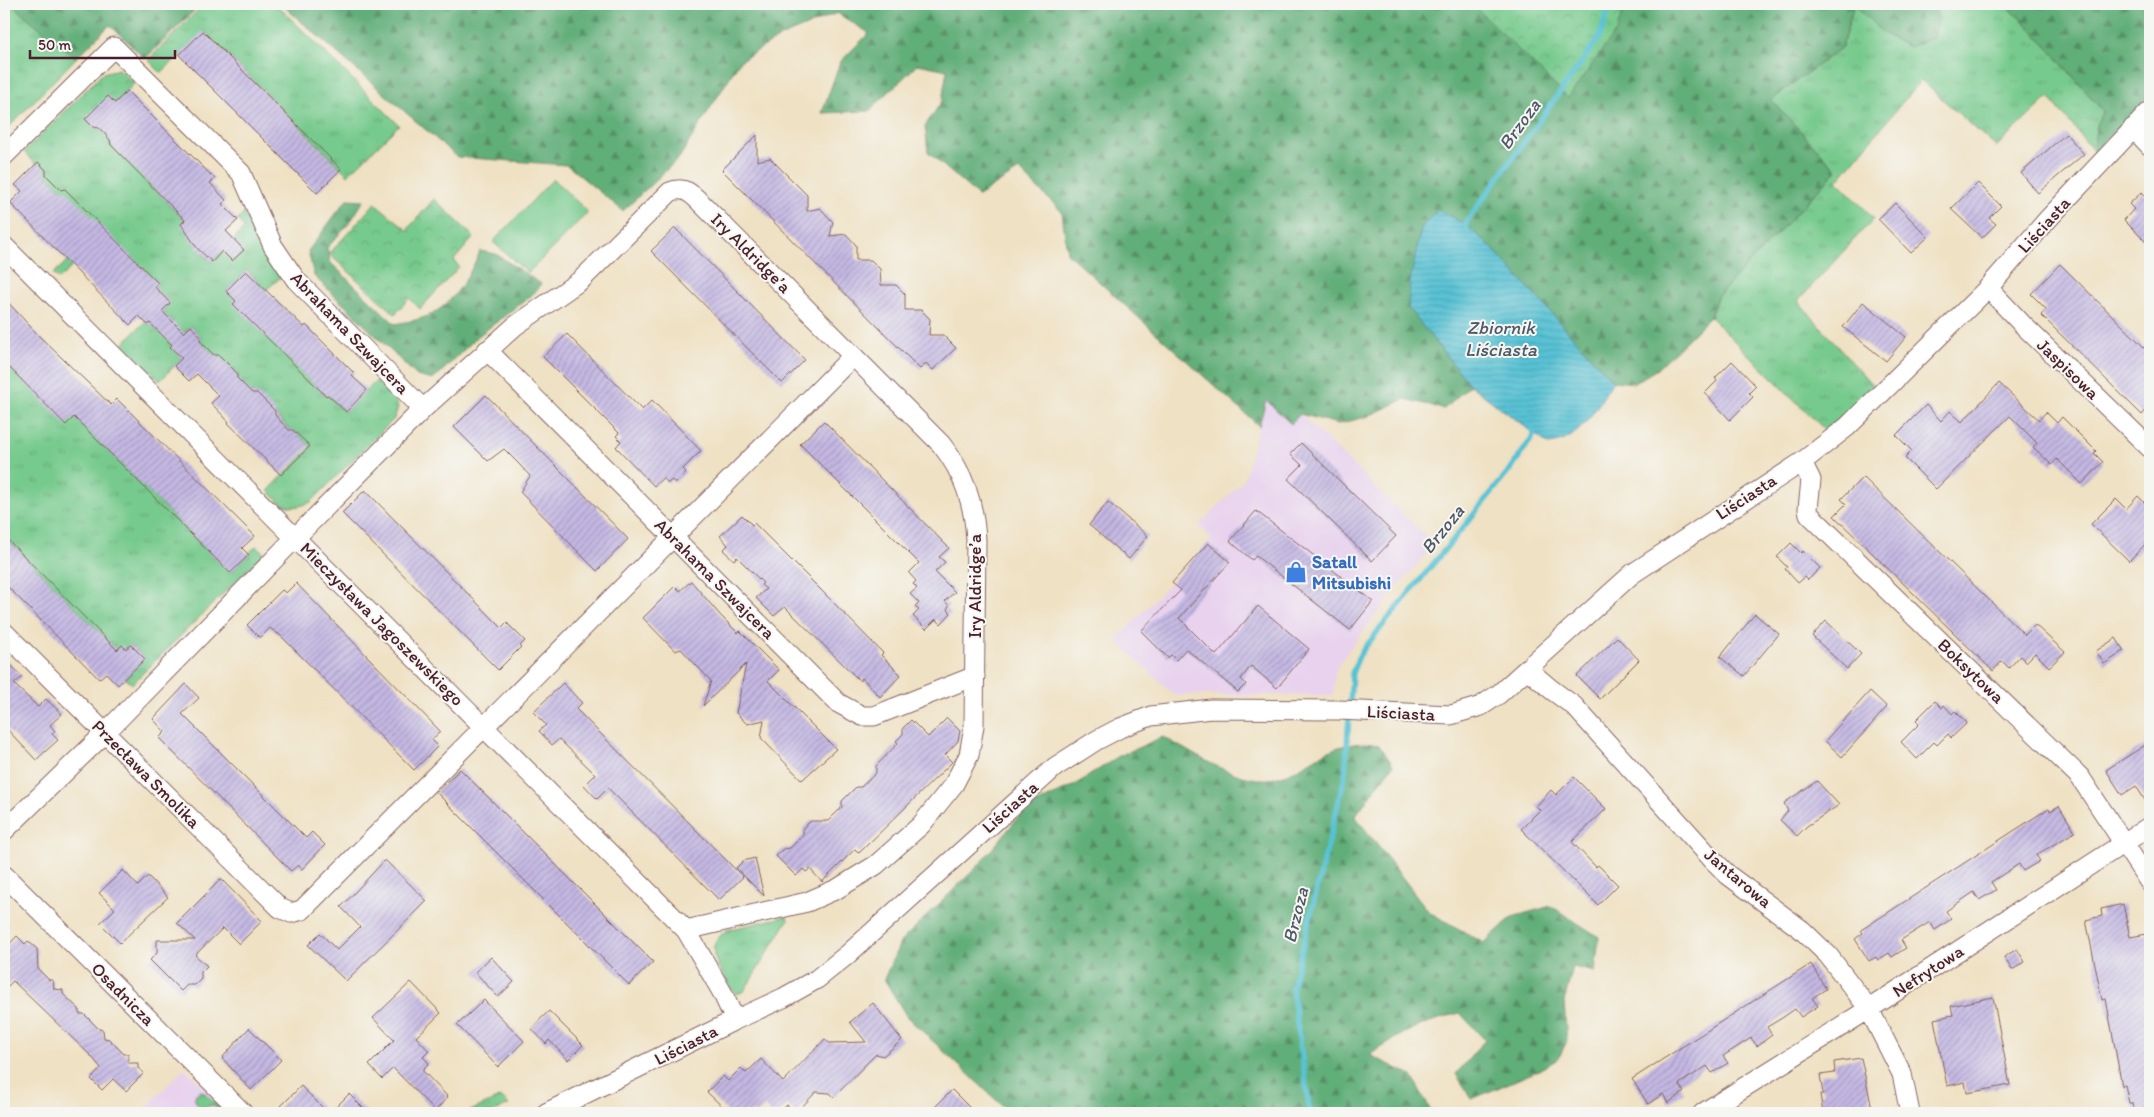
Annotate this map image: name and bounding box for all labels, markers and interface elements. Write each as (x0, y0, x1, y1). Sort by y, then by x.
scale bar (30, 28, 175, 60)
text: 50 m (38, 36, 71, 54)
water label: Brzoza (1494, 94, 1546, 154)
street label: Liściasta (2013, 192, 2075, 258)
street label: Iry Aldridge’a (706, 208, 796, 298)
street label: Abrahama Szwajcera (286, 267, 415, 399)
water label: Zbiornik Liściasta (1465, 316, 1537, 361)
street label: Jaspisowa (2032, 334, 2104, 404)
street label: Liściasta (1711, 469, 1781, 525)
water label: Brzoza (1416, 500, 1469, 558)
street label: Abrahama Szwajcera (650, 514, 780, 644)
street label: Iry Aldridge’a (964, 533, 986, 638)
street label: Mieczysława Jagoszewskiego (295, 537, 469, 711)
place label: Satall Mitsubishi (1312, 551, 1391, 594)
shop icon: Satall Mitsubishi (1283, 559, 1309, 585)
street label: Boksytowa (1933, 634, 2009, 709)
street label: Liściasta (1366, 700, 1436, 726)
street label: Przecława Smolika (87, 715, 205, 833)
street label: Liściasta (977, 776, 1043, 838)
street label: Jantarowa (1700, 843, 1777, 913)
water label: Brzoza (1278, 884, 1314, 945)
street label: Nefrytowa (1888, 940, 1968, 1002)
street label: Osadnicza (87, 958, 160, 1031)
street label: Liściasta (651, 1019, 722, 1070)

